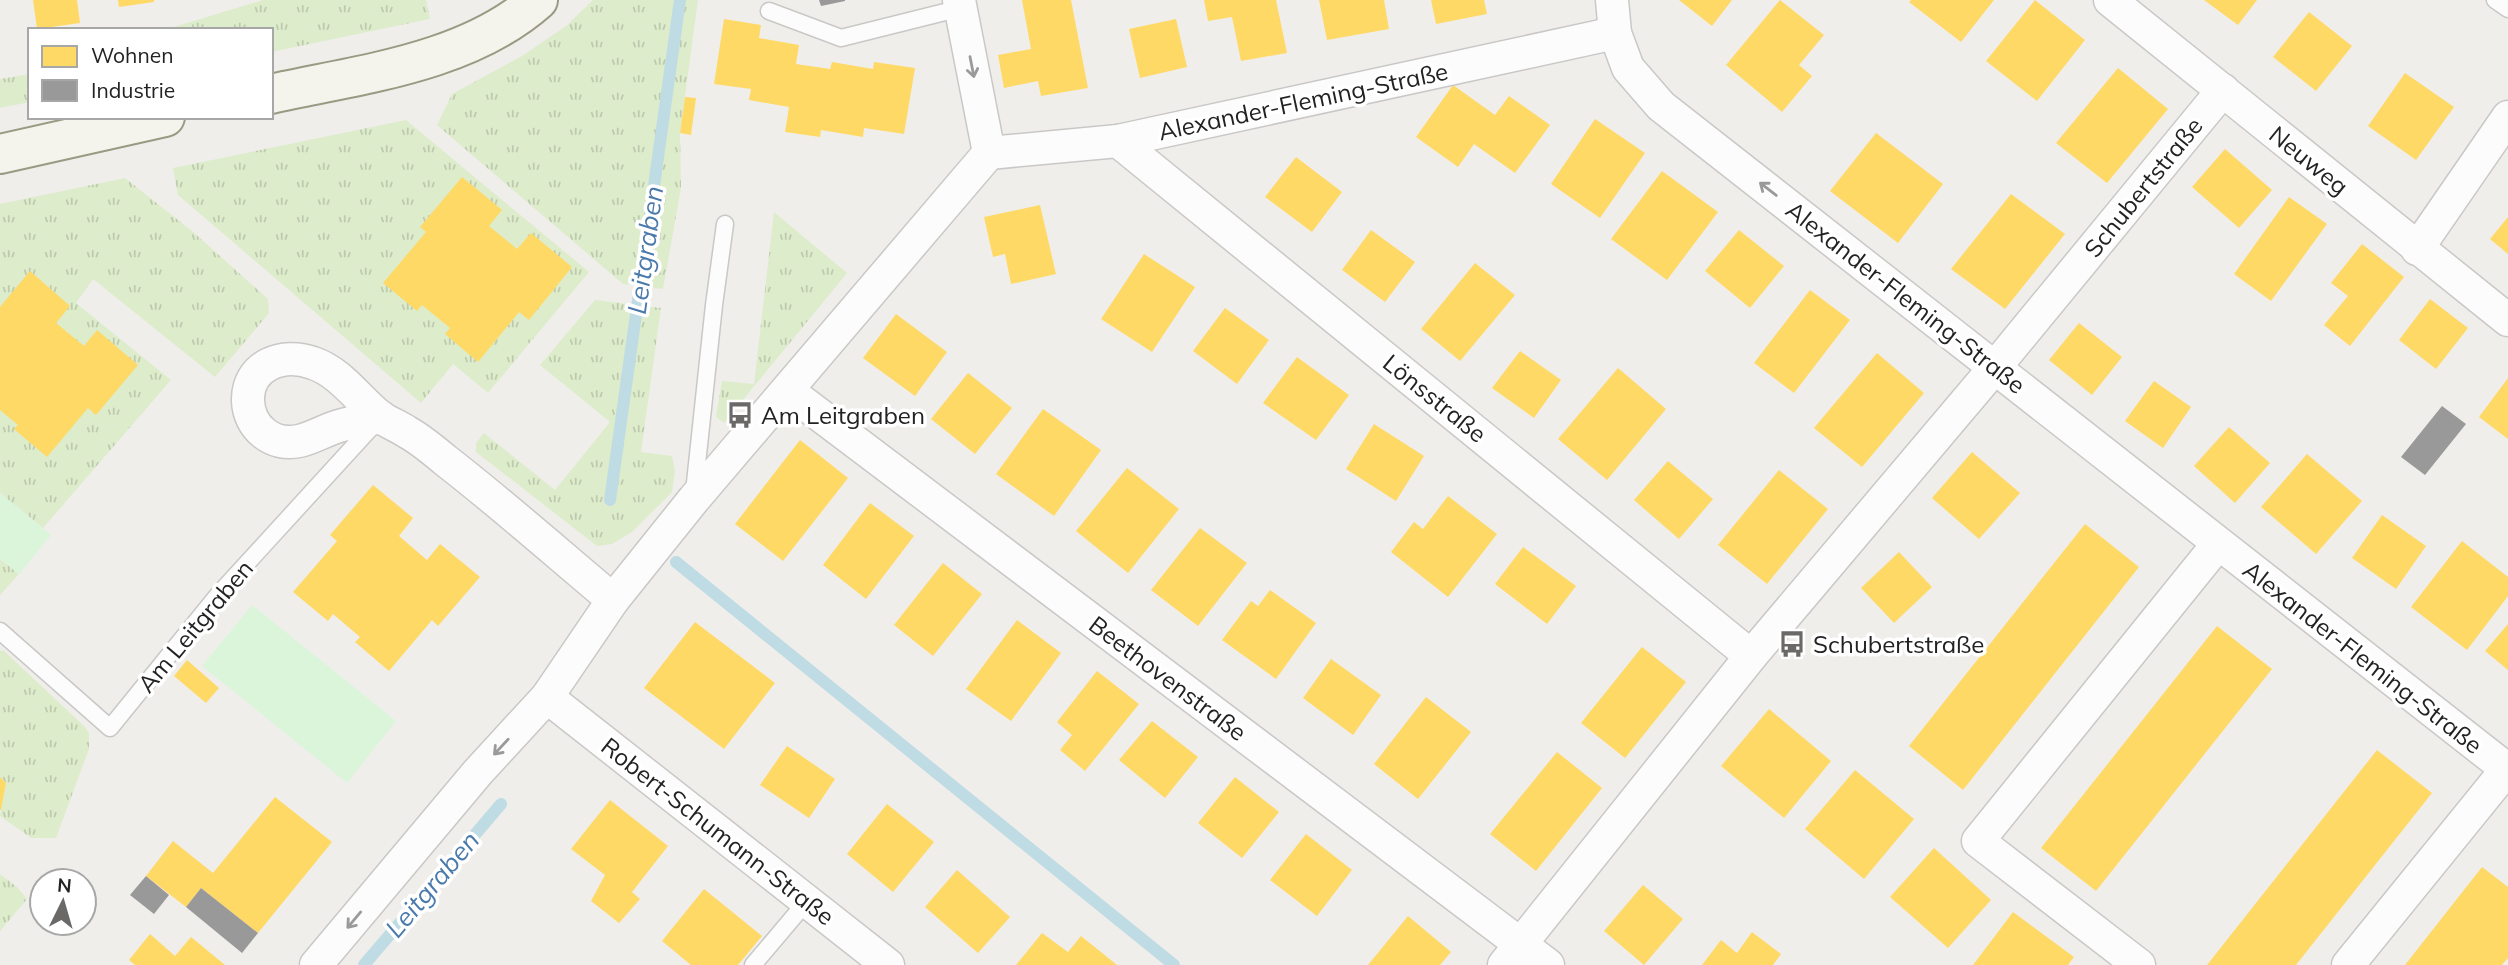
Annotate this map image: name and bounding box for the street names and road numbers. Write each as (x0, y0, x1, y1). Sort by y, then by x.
street label: Alexander-Fleming-Straße (1155, 56, 1451, 146)
street label: Schubertstraße (2077, 111, 2209, 263)
street label: Neuweg (2263, 119, 2355, 201)
street label: Alexander-Fleming-Straße (1780, 194, 2032, 400)
street label: Lönsstraße (1377, 347, 1493, 449)
street label: Am Leitgraben (131, 554, 259, 698)
street label: Alexander-Fleming-Straße (2237, 554, 2489, 760)
street label: Beethovenstraße (1083, 609, 1253, 747)
street label: Robert-Schumann-Straße (595, 731, 841, 931)

